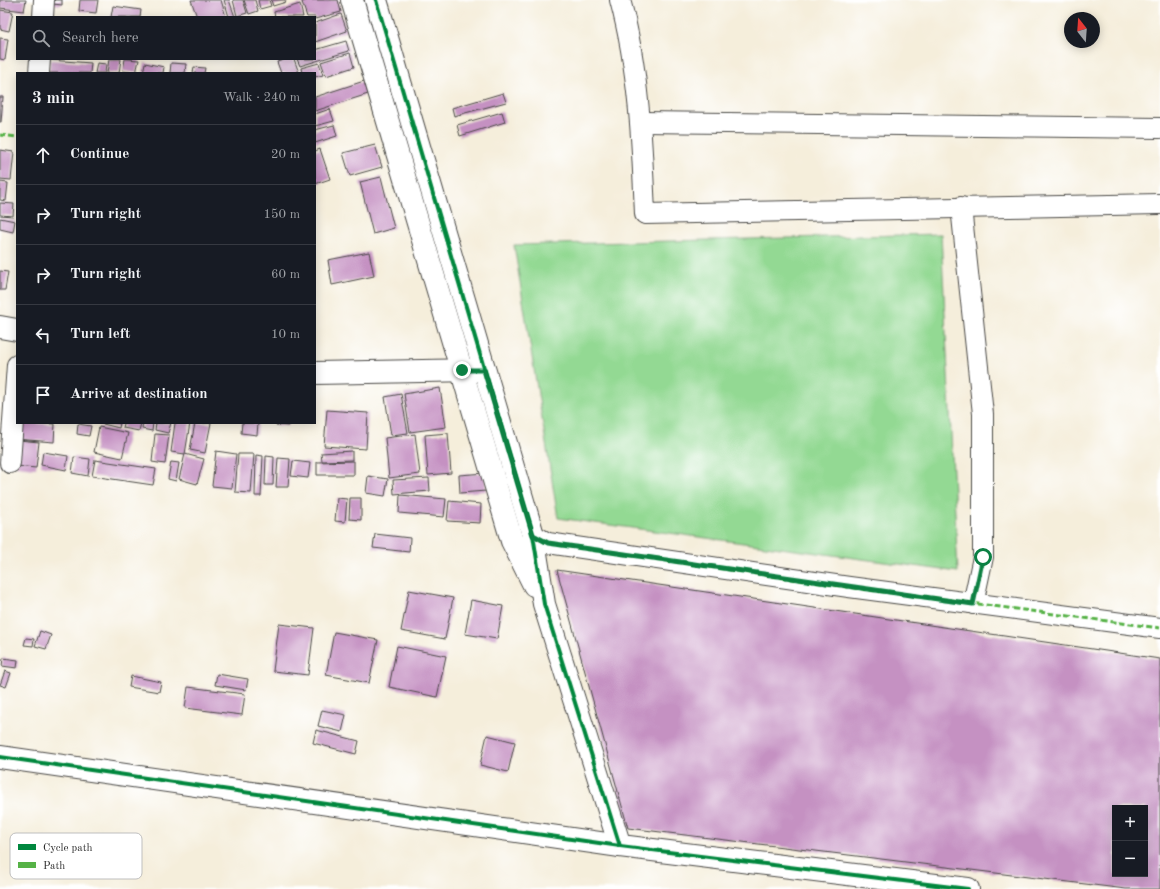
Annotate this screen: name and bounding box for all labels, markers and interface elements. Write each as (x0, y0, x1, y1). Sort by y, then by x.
north arrow (1064, 12, 1100, 48)
search box (16, 16, 316, 60)
icon: search (30, 27, 52, 49)
text: Search here (62, 31, 139, 46)
text: 3 min (32, 90, 75, 107)
text: Walk · 240 m (223, 91, 300, 104)
icon: ahead (32, 144, 54, 166)
text: Continue (70, 147, 129, 162)
text: 20 m (271, 148, 300, 161)
icon: right (32, 204, 54, 226)
text: Turn right (70, 207, 141, 222)
text: 150 m (263, 208, 300, 221)
icon: right (32, 264, 54, 286)
text: Turn right (70, 267, 141, 282)
text: 60 m (271, 268, 300, 281)
icon: left (32, 324, 54, 346)
text: Turn left (70, 327, 130, 342)
text: 10 m (271, 328, 300, 341)
route end (453, 361, 471, 379)
icon: arrive (32, 384, 54, 406)
text: Arrive at destination (70, 387, 208, 402)
route start (974, 548, 992, 566)
map controls (1112, 805, 1148, 877)
button: + (1112, 805, 1148, 841)
legend (10, 833, 142, 879)
button: − (1112, 841, 1148, 877)
text: Cycle path (43, 843, 93, 854)
text: Path (43, 861, 65, 872)

